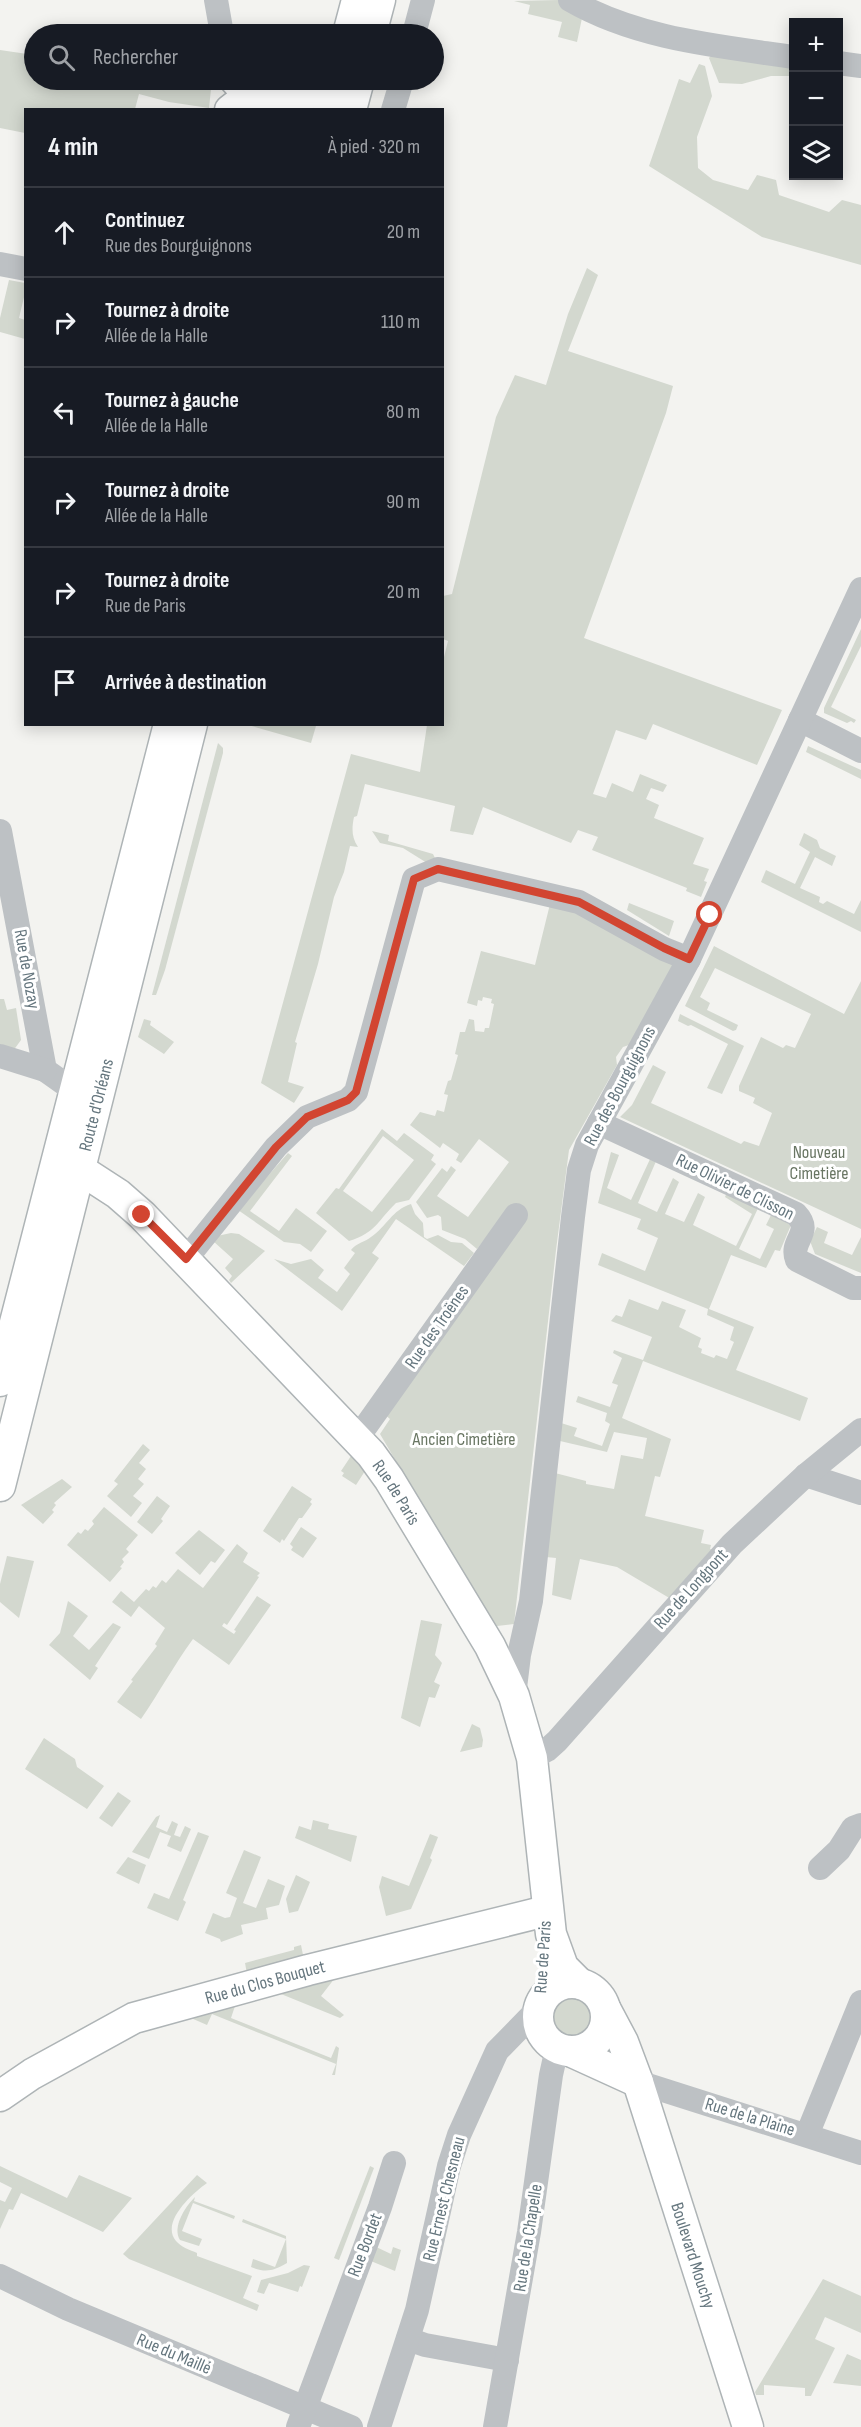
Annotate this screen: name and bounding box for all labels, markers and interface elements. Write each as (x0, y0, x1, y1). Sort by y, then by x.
map controls (789, 18, 843, 180)
button: + (789, 18, 843, 72)
search box (24, 24, 444, 90)
icon: search (45, 41, 78, 74)
text: Rechercher (93, 44, 178, 71)
button: − (789, 72, 843, 126)
button: layers (789, 126, 843, 180)
text: 4 min (48, 132, 98, 163)
text: À pied · 320 m (328, 135, 420, 159)
text: Continuez (105, 207, 185, 234)
icon: ahead (48, 216, 81, 249)
text: 20 m (387, 220, 420, 244)
text: Rue des Bourguignons (105, 234, 252, 258)
text: Tournez à droite (105, 297, 230, 324)
icon: right (48, 306, 81, 339)
text: 110 m (381, 310, 420, 334)
text: Allée de la Halle (105, 324, 208, 348)
text: Tournez à gauche (105, 387, 239, 414)
icon: left (48, 396, 81, 429)
text: 80 m (386, 400, 420, 424)
text: Allée de la Halle (105, 414, 208, 438)
text: Tournez à droite (105, 477, 230, 504)
icon: right (48, 486, 81, 519)
text: 90 m (386, 490, 420, 514)
text: Allée de la Halle (105, 504, 208, 528)
text: Tournez à droite (105, 567, 230, 594)
icon: right (48, 576, 81, 609)
text: 20 m (387, 580, 420, 604)
text: Rue de Paris (105, 594, 186, 618)
icon: arrive (48, 666, 81, 699)
text: Arrivée à destination (105, 669, 267, 696)
route start (696, 901, 722, 927)
street label: Rue de Nozay (10, 928, 44, 1010)
street label: Rue des Bourguignons (580, 1023, 660, 1149)
street label: Route d'Orléans (74, 1056, 118, 1153)
park label: Nouveau Cimetière (789, 1142, 849, 1184)
street label: Rue Olivier de Clisson (673, 1149, 797, 1225)
route end (128, 1201, 154, 1227)
street label: Rue des Troënes (401, 1281, 473, 1373)
park label: Ancien Cimetière (411, 1429, 516, 1450)
street label: Rue de Paris (368, 1456, 425, 1529)
street label: Rue de Longpont (650, 1544, 733, 1633)
street label: Rue de Paris (530, 1920, 556, 1994)
street label: Rue du Clos Bouquet (203, 1956, 328, 2008)
street label: Rue de la Plaine (703, 2093, 797, 2141)
street label: Rue Ernest Chesneau (418, 2134, 470, 2264)
street label: Rue de la Chapelle (509, 2183, 547, 2293)
street label: Boulevard Mouchy (667, 2200, 720, 2311)
street label: Rue Bordet (343, 2210, 387, 2280)
street label: Rue du Maillé (134, 2329, 214, 2379)

